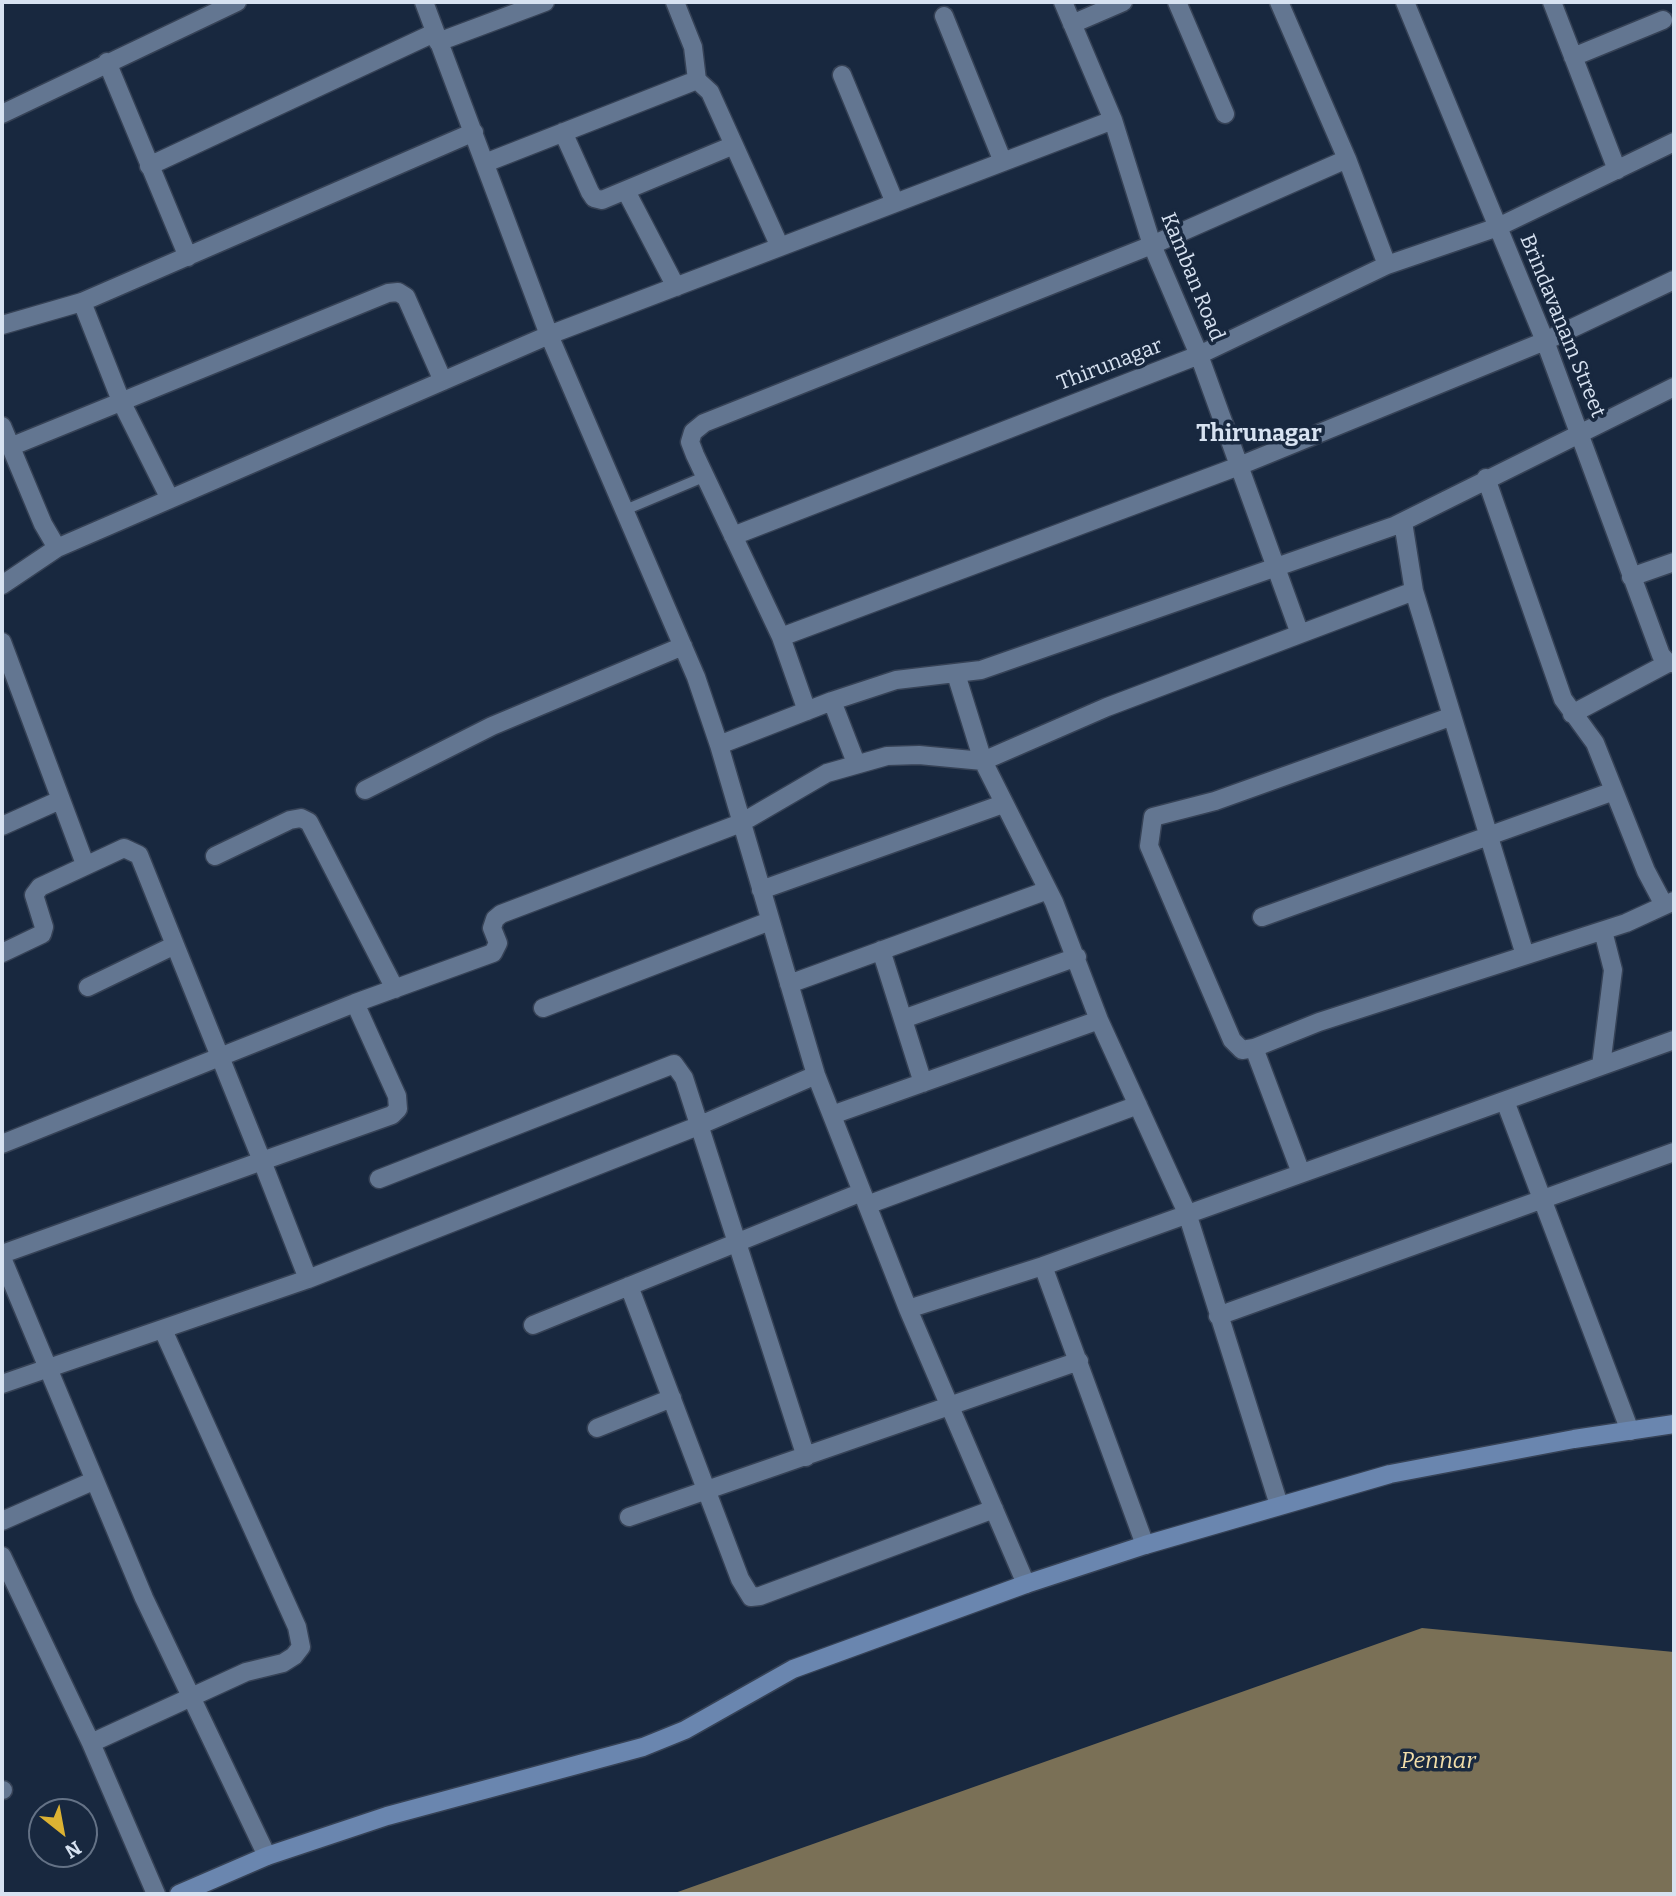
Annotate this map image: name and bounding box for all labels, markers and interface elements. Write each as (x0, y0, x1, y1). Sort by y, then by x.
street label: Kamban Road (1155, 209, 1229, 345)
street label: Brindavanam Street (1514, 231, 1610, 421)
street label: Thirunagar (1054, 333, 1166, 397)
district label: Thirunagar (1196, 421, 1322, 449)
water label: Pennar (1400, 1748, 1476, 1776)
north arrow (28, 1798, 98, 1868)
text: N (61, 1836, 85, 1863)

